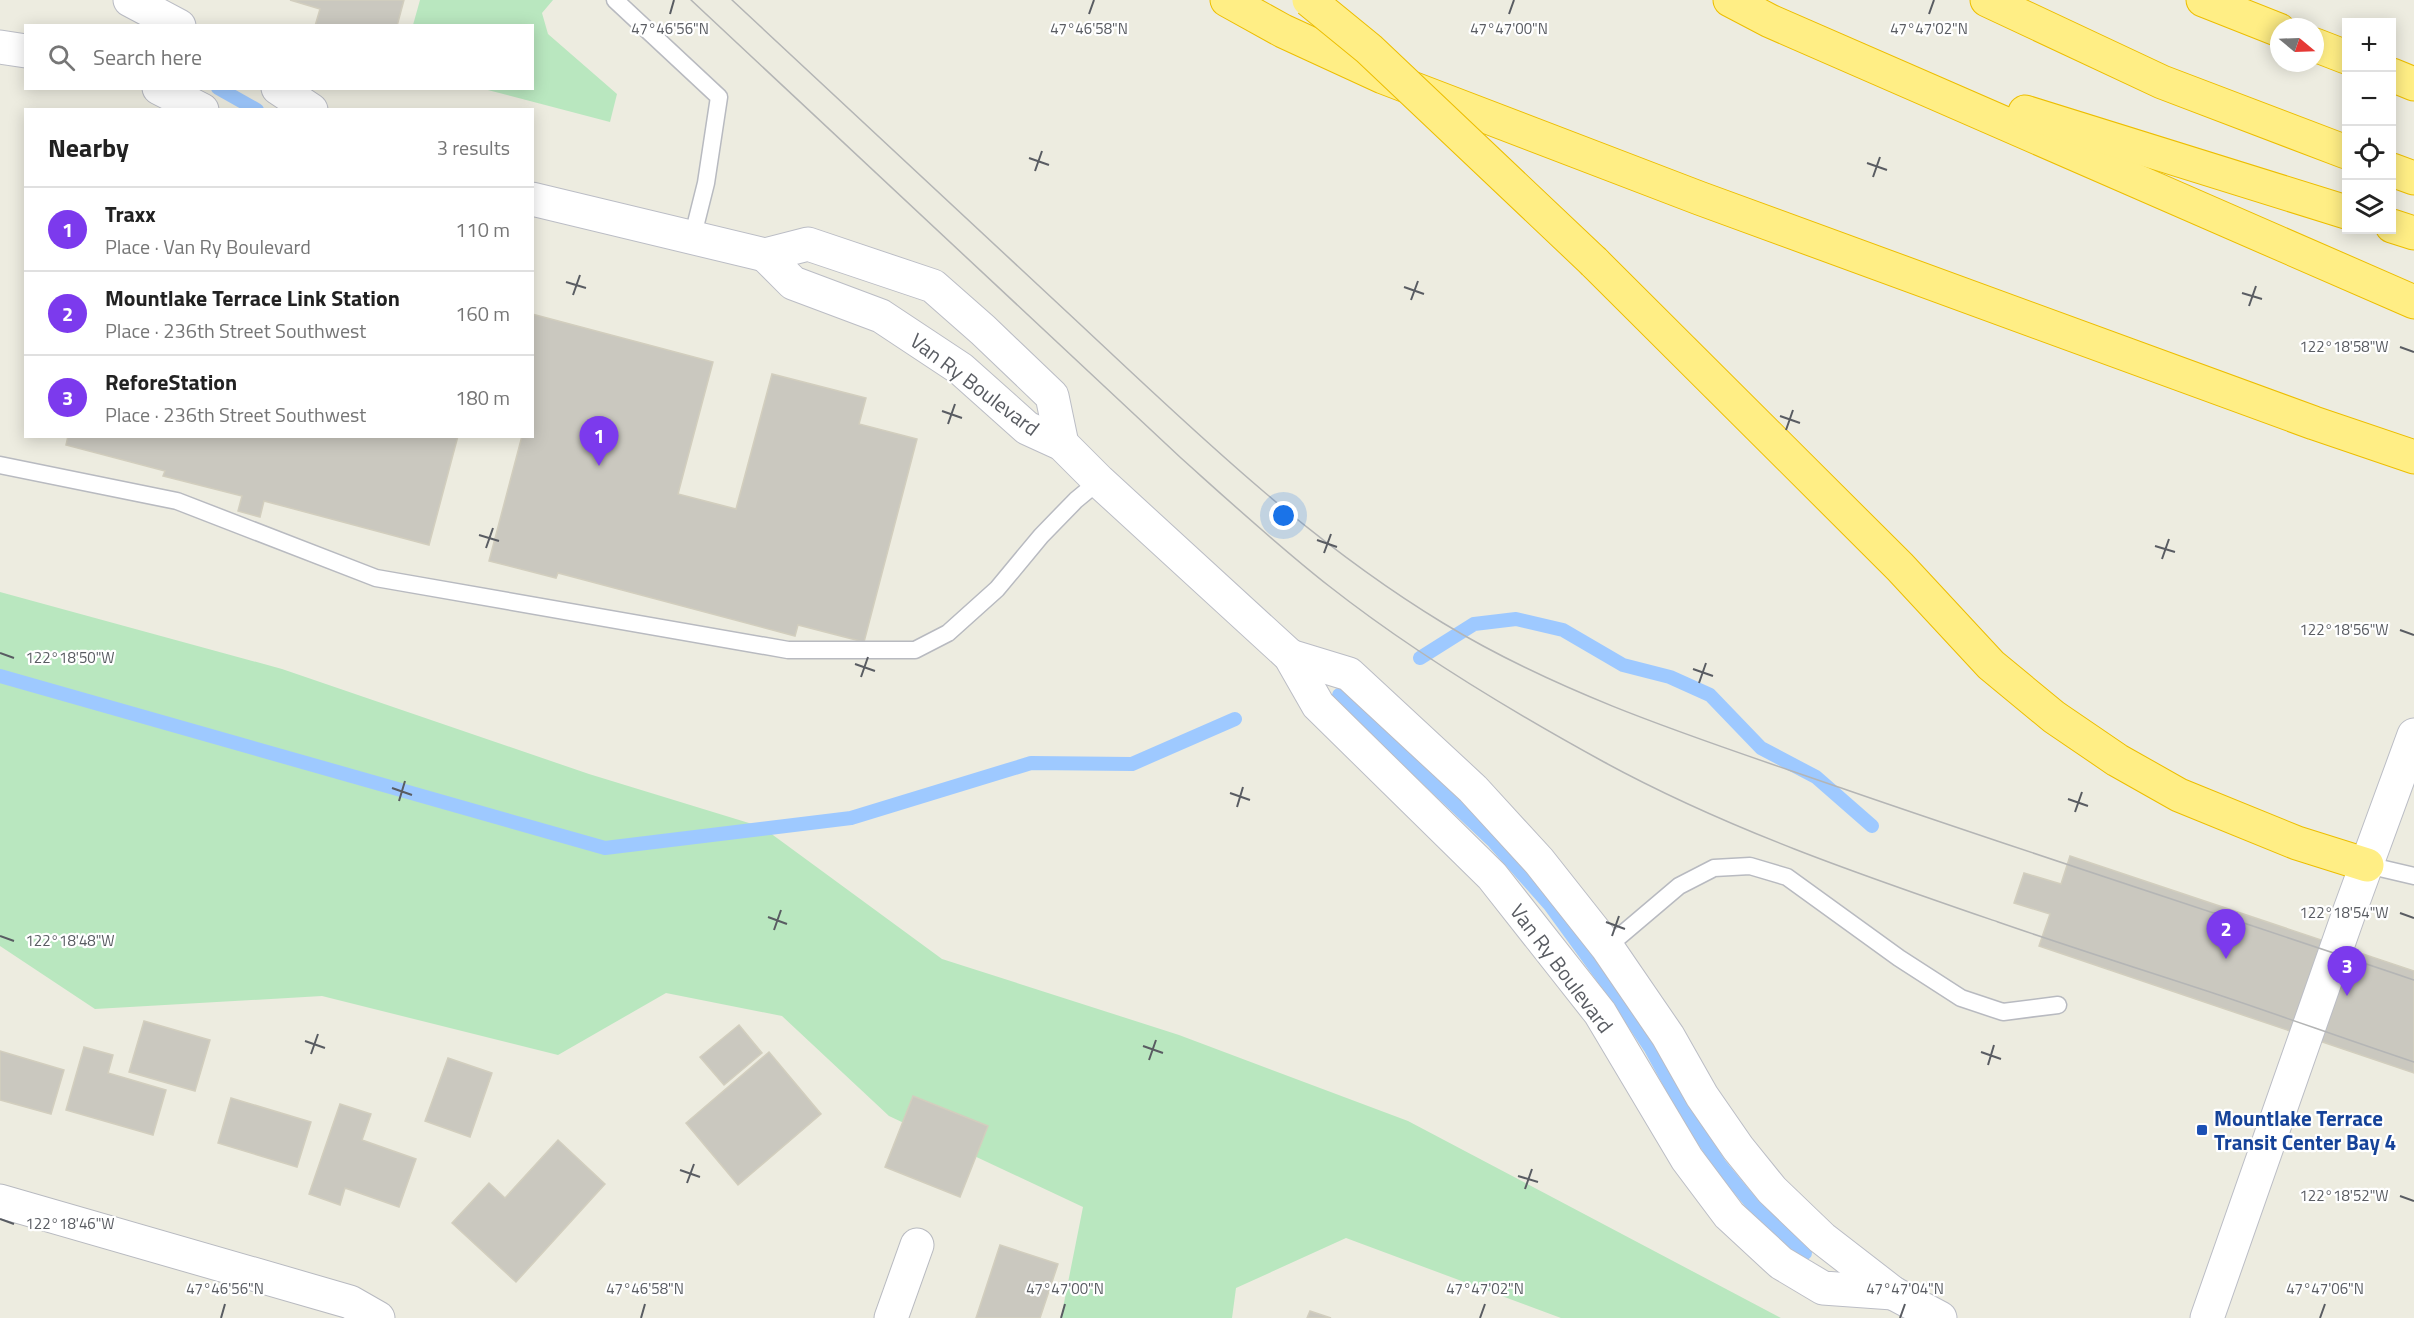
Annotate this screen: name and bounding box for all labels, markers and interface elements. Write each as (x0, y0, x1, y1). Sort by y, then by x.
text: 47°46'56"N (631, 17, 709, 40)
text: 47°46'58"N (1050, 17, 1128, 40)
text: 47°47'00"N (1470, 17, 1548, 40)
text: 47°47'02"N (1890, 17, 1968, 40)
north arrow (2270, 18, 2324, 72)
map controls (2342, 18, 2396, 234)
button: + (2342, 18, 2396, 72)
search box (24, 24, 534, 90)
text: Search here (93, 40, 202, 74)
icon: search (45, 41, 78, 74)
button: − (2342, 72, 2396, 126)
button: locate (2342, 126, 2396, 180)
text: Nearby (48, 128, 129, 167)
text: 3 results (437, 132, 510, 163)
button: layers (2342, 180, 2396, 234)
text: Traxx (105, 197, 156, 231)
text: 1 (62, 214, 73, 245)
text: 110 m (455, 214, 510, 245)
text: Place · Van Ry Boulevard (105, 231, 311, 262)
text: Mountlake Terrace Link Station (105, 281, 400, 315)
text: 2 (62, 298, 73, 329)
text: 160 m (455, 298, 510, 329)
text: Place · 236th Street Southwest (105, 315, 366, 346)
street label: Van Ry Boulevard (904, 325, 1046, 443)
text: 122°18'58"W (2299, 335, 2389, 358)
text: ReforeStation (105, 365, 237, 399)
text: 3 (62, 382, 73, 413)
text: 180 m (455, 382, 510, 413)
text: Place · 236th Street Southwest (105, 399, 366, 430)
pin: 1 (580, 416, 618, 466)
your location (1269, 501, 1298, 530)
text: 122°18'56"W (2299, 618, 2389, 641)
text: 122°18'50"W (25, 646, 115, 669)
street label: Van Ry Boulevard (1503, 897, 1621, 1039)
text: 122°18'54"W (2299, 901, 2389, 924)
pin: 2 (2206, 910, 2246, 959)
text: 122°18'48"W (25, 929, 115, 952)
pin: 3 (2328, 946, 2366, 996)
place label: Mountlake Terrace Transit Center Bay 4 (2214, 1102, 2396, 1158)
marker: Mountlake Terrace Transit Center Bay 4 (2195, 1123, 2209, 1137)
text: 122°18'52"W (2299, 1184, 2389, 1207)
text: 122°18'46"W (25, 1212, 115, 1235)
text: 47°46'56"N (186, 1277, 264, 1300)
text: 47°46'58"N (606, 1277, 684, 1300)
text: 47°47'00"N (1026, 1277, 1104, 1300)
text: 47°47'02"N (1446, 1277, 1524, 1300)
text: 47°47'04"N (1866, 1277, 1944, 1300)
text: 47°47'06"N (2286, 1277, 2364, 1300)

